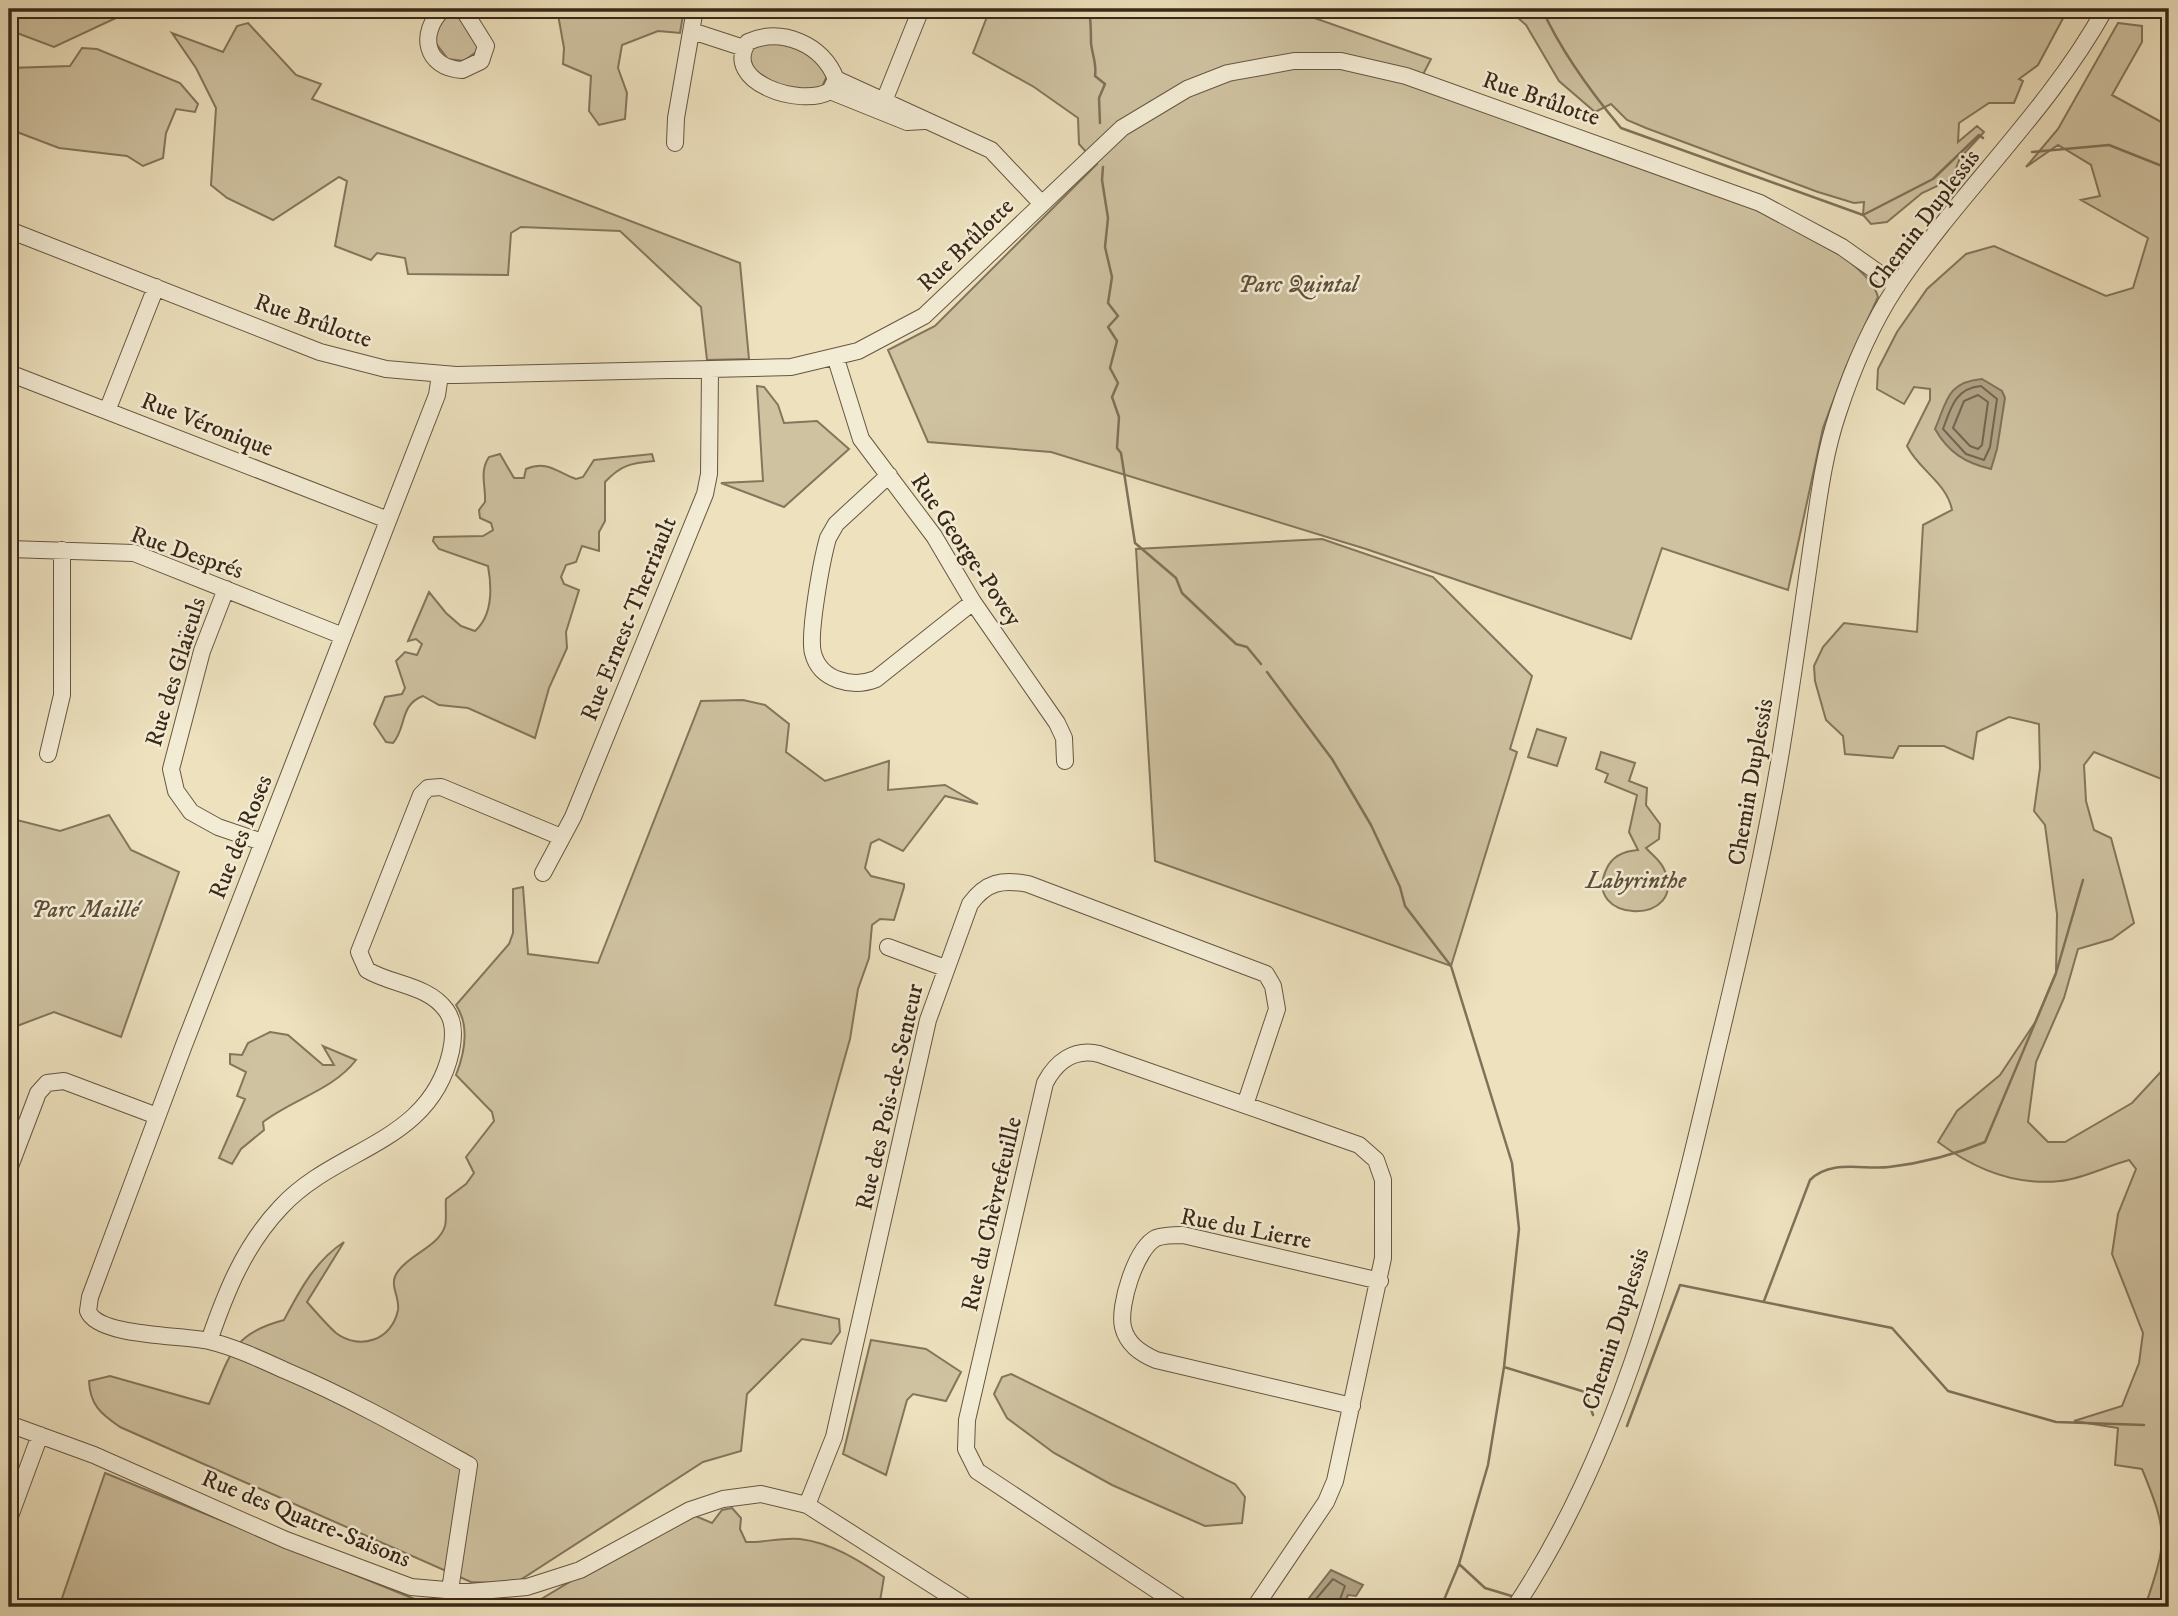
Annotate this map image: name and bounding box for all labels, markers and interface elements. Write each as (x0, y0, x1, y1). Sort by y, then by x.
street label: Rue Brûlotte (1478, 65, 1604, 133)
street label: Chemin Duplessis (1861, 143, 1987, 297)
street label: Rue Brûlotte (912, 192, 1020, 298)
park label: Parc Quintal (1238, 270, 1361, 300)
street label: Rue Brûlotte (250, 287, 376, 355)
street label: Rue Véronique (137, 386, 277, 464)
street label: Rue George-Povey (904, 468, 1029, 633)
street label: Rue Ernest-Therriault (574, 512, 684, 726)
street label: Rue Després (127, 520, 247, 586)
street label: Rue des Glaïeuls (139, 594, 213, 750)
street label: Chemin Duplessis (1722, 696, 1780, 868)
street label: Rue des Roses (203, 771, 279, 903)
park label: Labyrinthe (1584, 866, 1687, 896)
park label: Parc Maillé (31, 895, 143, 925)
street label: Rue des Pois-de-Senteur (849, 981, 931, 1213)
street label: Rue du Chèvrefeuille (955, 1114, 1029, 1314)
street label: Rue du Lierre (1178, 1202, 1314, 1256)
street label: Chemin Duplessis (1576, 1244, 1656, 1414)
street label: Rue des Quatre-Saisons (197, 1463, 415, 1575)

